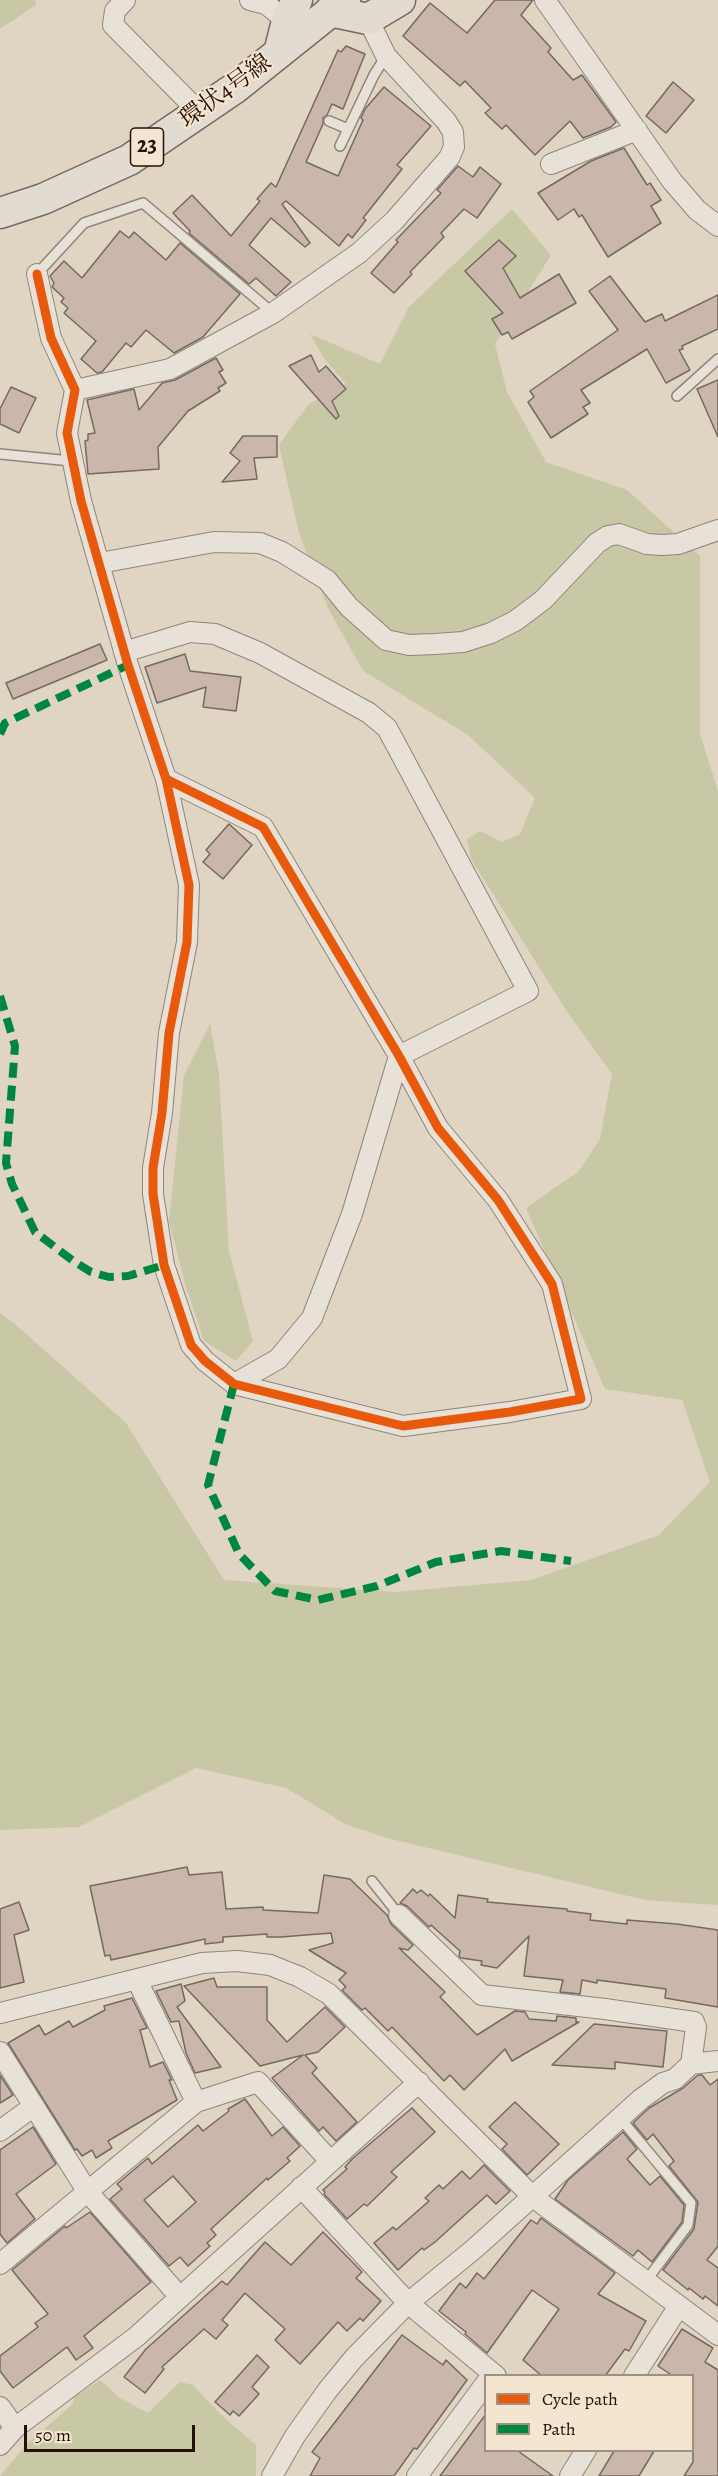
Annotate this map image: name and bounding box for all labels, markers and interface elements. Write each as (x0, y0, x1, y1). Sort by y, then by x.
street label: 環状4号線 (174, 49, 278, 135)
road number: 23 (130, 128, 164, 166)
legend (484, 2374, 694, 2452)
text: Cycle path (542, 2387, 618, 2411)
scale bar (27, 2413, 198, 2451)
text: Path (542, 2417, 576, 2441)
text: 50 m (35, 2423, 71, 2447)

